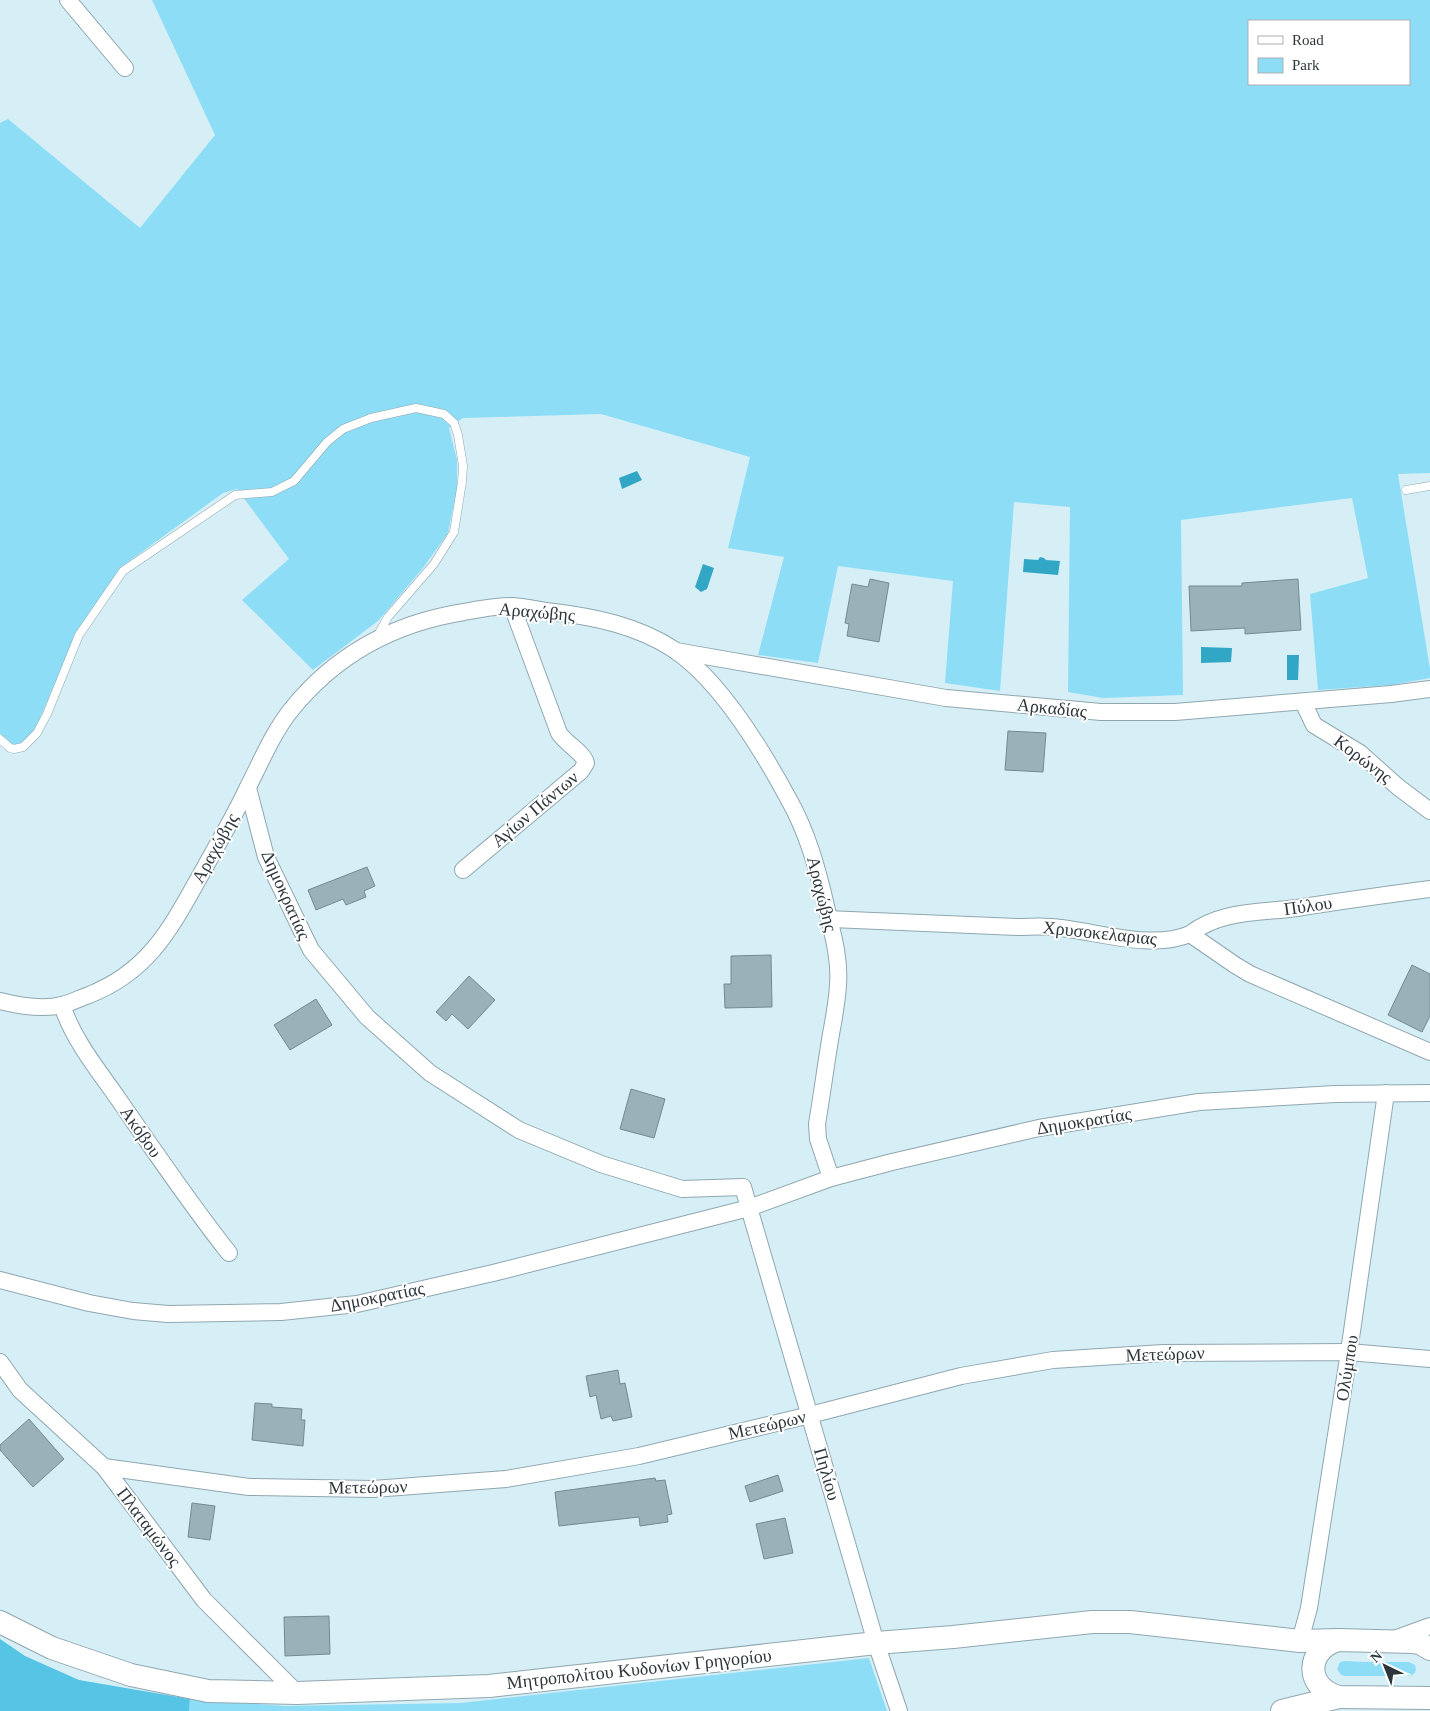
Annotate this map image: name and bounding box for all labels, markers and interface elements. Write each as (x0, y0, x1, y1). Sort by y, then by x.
legend (1248, 20, 1410, 85)
text: Road (1292, 32, 1324, 48)
text: Park (1292, 57, 1320, 73)
street label: Αραχώβης (498, 599, 576, 625)
street label: Αρκαδίας (1016, 694, 1088, 722)
street label: Κορώνης (1330, 731, 1396, 787)
street label: Αγίων Πάντων (488, 767, 582, 851)
street label: Αραχώβης (188, 810, 242, 886)
street label: Δημοκρατίας (257, 847, 315, 943)
street label: Αραχώβης (803, 854, 841, 934)
street label: Πύλου (1283, 893, 1334, 919)
street label: Χρυσοκελαριας (1042, 917, 1158, 949)
street label: Ακόβου (116, 1103, 166, 1161)
street label: Δημοκρατίας (1035, 1104, 1133, 1138)
street label: Δημοκρατίας (328, 1278, 426, 1316)
street label: Ολύμπου (1332, 1333, 1362, 1403)
street label: Μετεώρων (1125, 1343, 1205, 1365)
street label: Μετεώρων (726, 1406, 808, 1444)
street label: Πηλίου (810, 1445, 844, 1503)
street label: Μετεώρων (328, 1476, 408, 1498)
street label: Πλαταμώνος (113, 1484, 185, 1570)
north arrow (1360, 1641, 1410, 1691)
street label: Μητροπολίτου Κυδονίων Γρηγορίου (506, 1645, 773, 1693)
text: N (1368, 1648, 1385, 1666)

